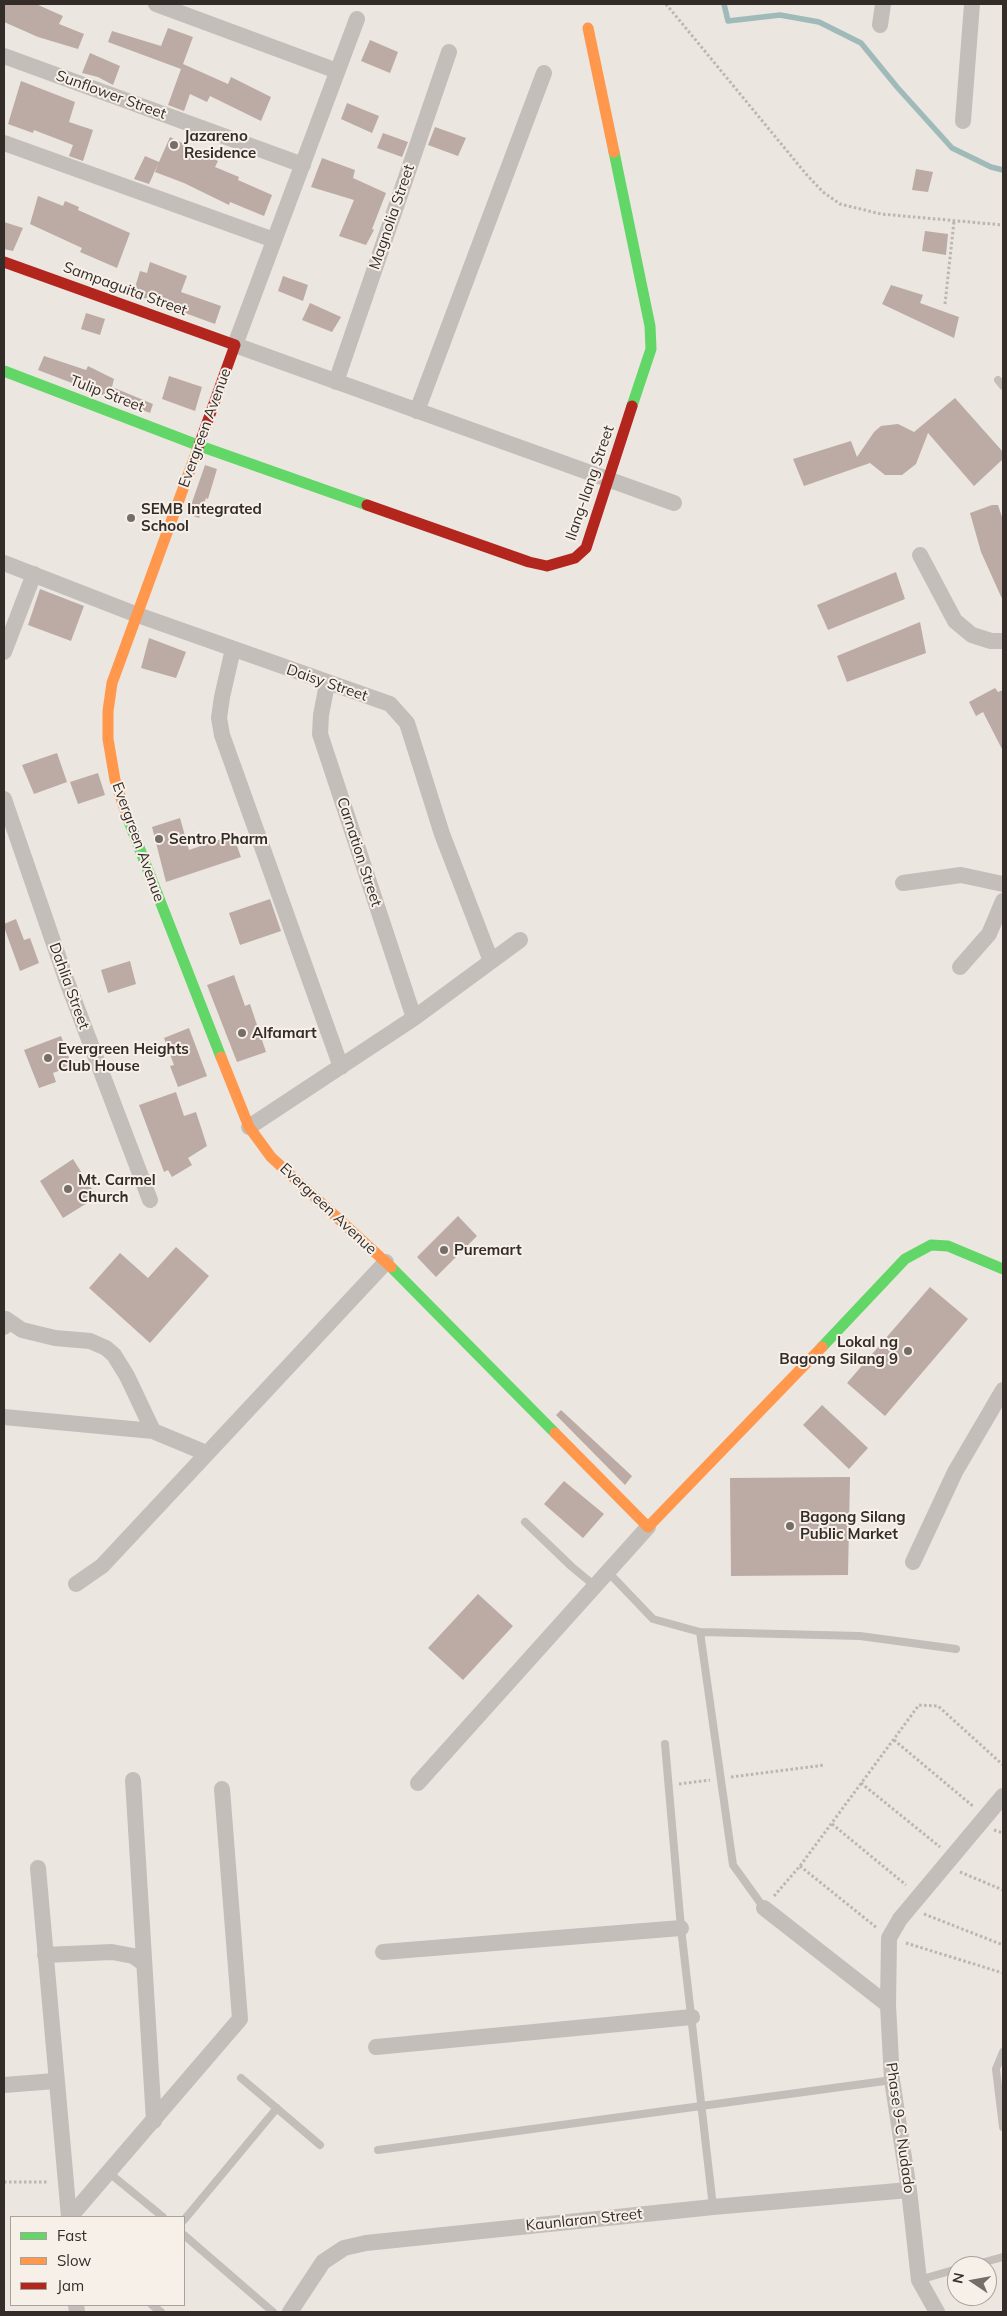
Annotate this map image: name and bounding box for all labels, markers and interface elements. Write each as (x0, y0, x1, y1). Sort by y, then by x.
street label: Sunflower Street (54, 67, 168, 123)
place label: Jazareno Residence (184, 127, 256, 162)
marker: Jazareno Residence (168, 139, 180, 151)
street label: Magnolia Street (366, 162, 418, 272)
street label: Sampaguita Street (61, 258, 189, 320)
street label: Evergreen Avenue (175, 366, 235, 490)
street label: Tulip Street (67, 372, 147, 416)
street label: Ilang-Ilang Street (562, 423, 618, 543)
place label: SEMB Integrated School (141, 500, 262, 535)
marker: SEMB Integrated School (125, 512, 137, 524)
street label: Daisy Street (284, 661, 370, 705)
street label: Evergreen Avenue (108, 780, 168, 904)
street label: Carnation Street (333, 795, 385, 909)
place label: Sentro Pharm (169, 830, 268, 848)
marker: Sentro Pharm (153, 833, 165, 845)
street label: Dahlia Street (45, 940, 93, 1032)
place label: Alfamart (252, 1024, 317, 1042)
marker: Alfamart (236, 1027, 248, 1039)
place label: Evergreen Heights Club House (58, 1040, 189, 1075)
marker: Evergreen Heights Club House (42, 1052, 54, 1064)
street label: Evergreen Avenue (276, 1160, 380, 1258)
place label: Mt. Carmel Church (78, 1171, 156, 1206)
marker: Mt. Carmel Church (62, 1183, 74, 1195)
place label: Puremart (454, 1241, 522, 1259)
marker: Puremart (438, 1244, 450, 1256)
place label: Lokal ng Bagong Silang 9 (779, 1333, 898, 1368)
marker: Lokal ng Bagong Silang 9 (902, 1345, 914, 1357)
place label: Bagong Silang Public Market (800, 1508, 906, 1543)
marker: Bagong Silang Public Market (784, 1520, 796, 1532)
street label: Phase 9-C Nudado (882, 2061, 918, 2195)
street label: Kaunlaran Street (525, 2205, 643, 2235)
legend (10, 2216, 185, 2306)
text: Fast (57, 2226, 87, 2245)
text: Slow (57, 2251, 91, 2270)
north arrow (947, 2256, 997, 2306)
text: N (948, 2271, 968, 2285)
text: Jam (57, 2276, 84, 2295)

